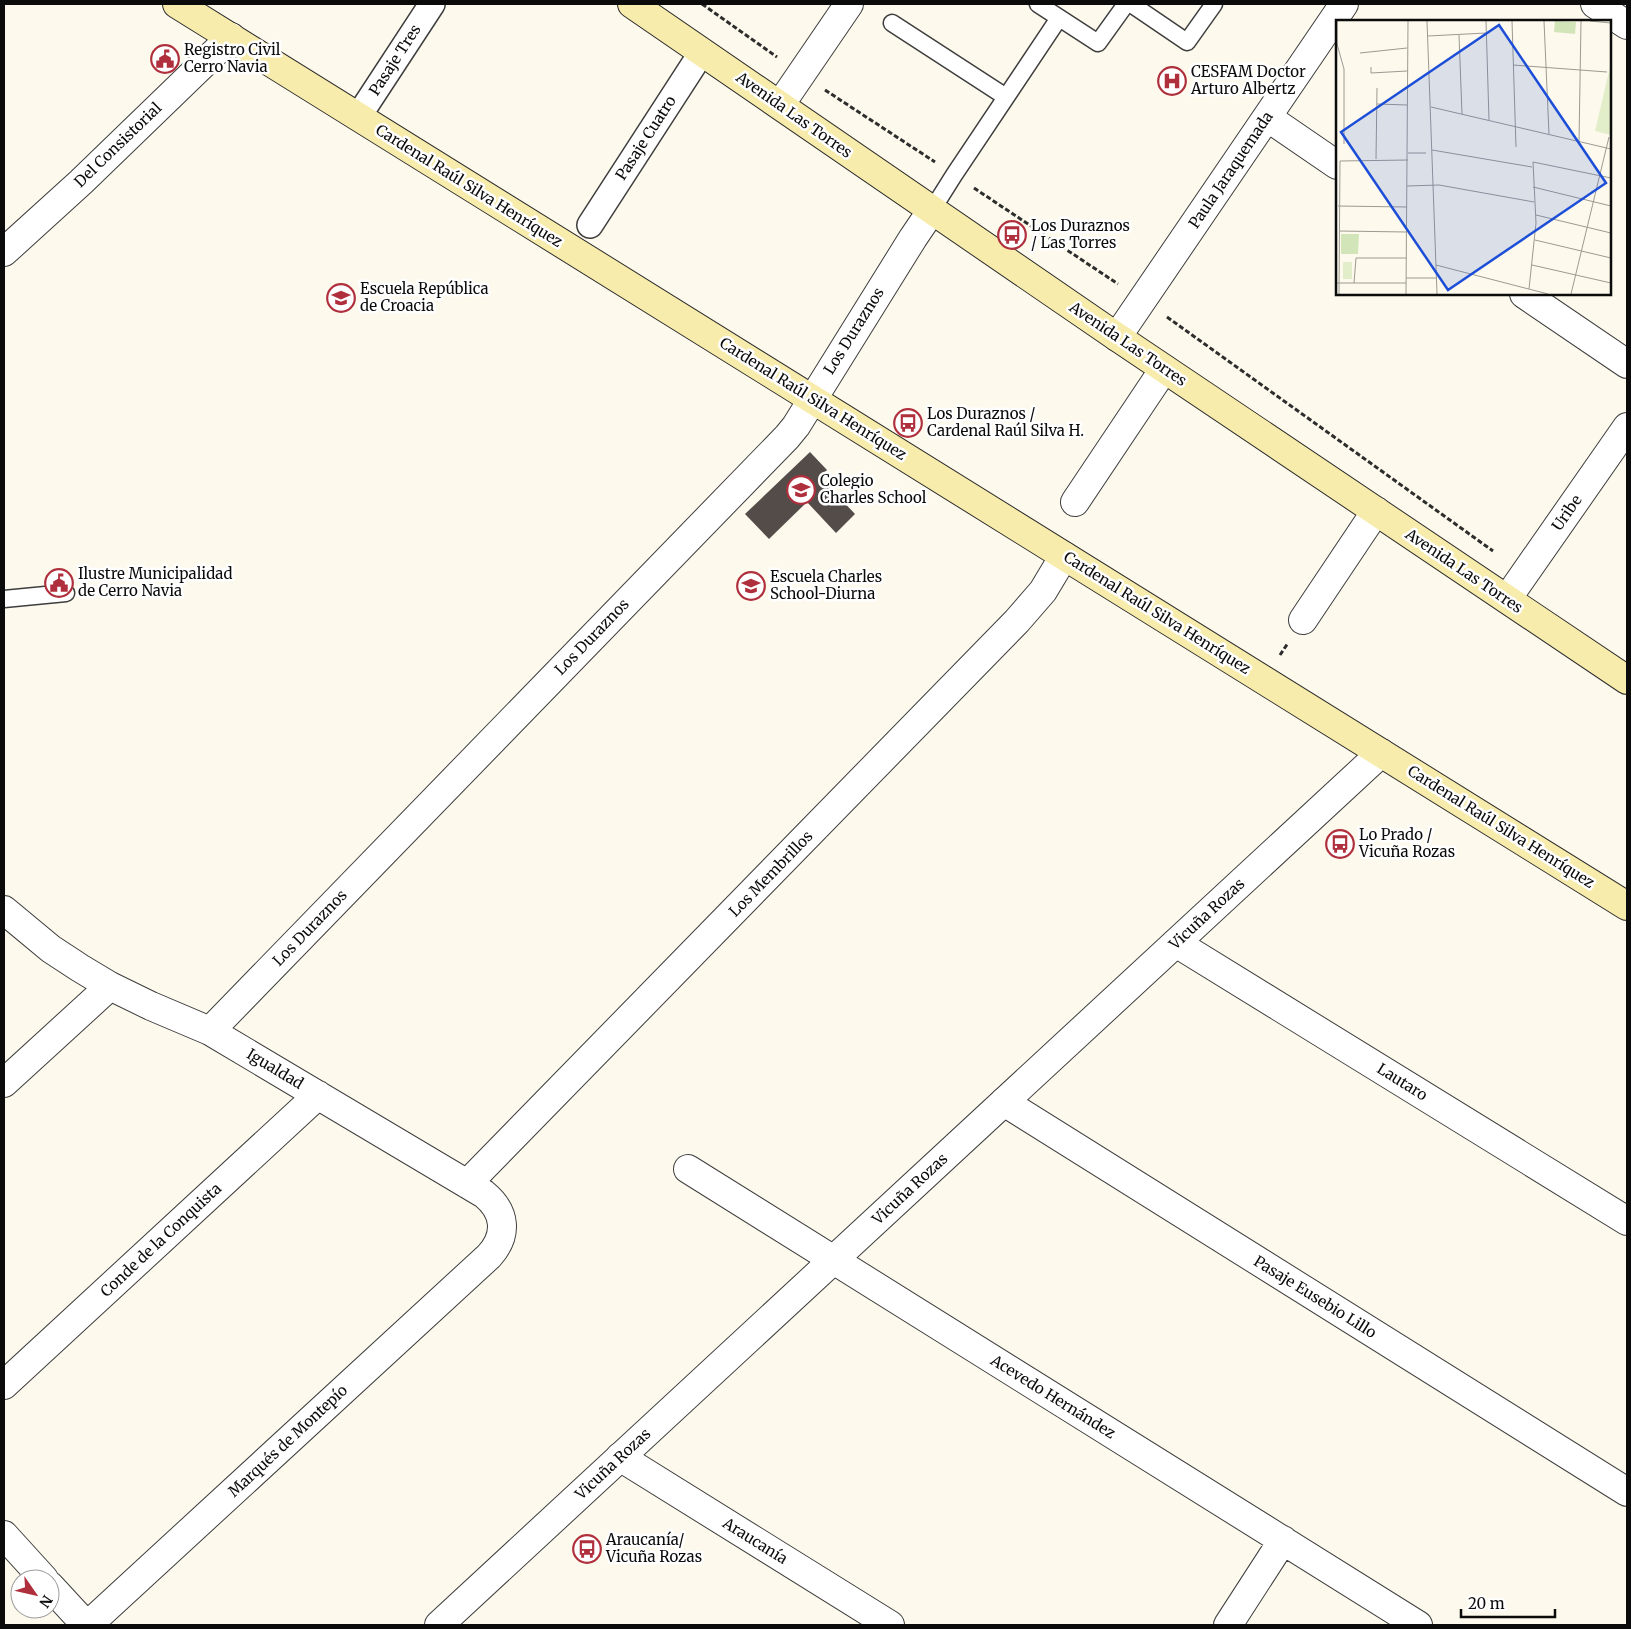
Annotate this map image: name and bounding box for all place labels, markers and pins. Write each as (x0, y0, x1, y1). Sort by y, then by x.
place label: Registro Civil Cerro Navia (184, 40, 281, 76)
public building icon: Registro Civil Cerro Navia (150, 44, 180, 74)
place label: CESFAM Doctor Arturo Albertz (1190, 62, 1306, 98)
hospital icon: CESFAM Doctor Arturo Albertz (1157, 66, 1187, 96)
place label: Los Duraznos / Las Torres (1031, 216, 1130, 252)
bus stop icon: Los Duraznos / Las Torres (997, 220, 1027, 250)
place label: Escuela República de Croacia (360, 279, 488, 315)
school or university icon: Escuela República de Croacia (326, 283, 356, 313)
place label: Los Duraznos / Cardenal Raúl Silva H. (927, 404, 1084, 440)
bus stop icon: Los Duraznos / Cardenal Raúl Silva H. (893, 408, 923, 438)
place label: Colegio Charles School (820, 471, 927, 507)
school or university icon: Colegio Charles School (786, 475, 816, 505)
place label: Ilustre Municipalidad de Cerro Navia (78, 564, 232, 600)
place label: Escuela Charles School-Diurna (770, 567, 882, 603)
public building icon: Ilustre Municipalidad de Cerro Navia (44, 568, 74, 598)
school or university icon: Escuela Charles School-Diurna (736, 571, 766, 601)
place label: Lo Prado / Vicuña Rozas (1358, 825, 1455, 861)
bus stop icon: Lo Prado / Vicuña Rozas (1325, 829, 1355, 859)
place label: Araucanía/ Vicuña Rozas (605, 1530, 702, 1566)
bus stop icon: Araucanía/ Vicuña Rozas (572, 1534, 602, 1564)

